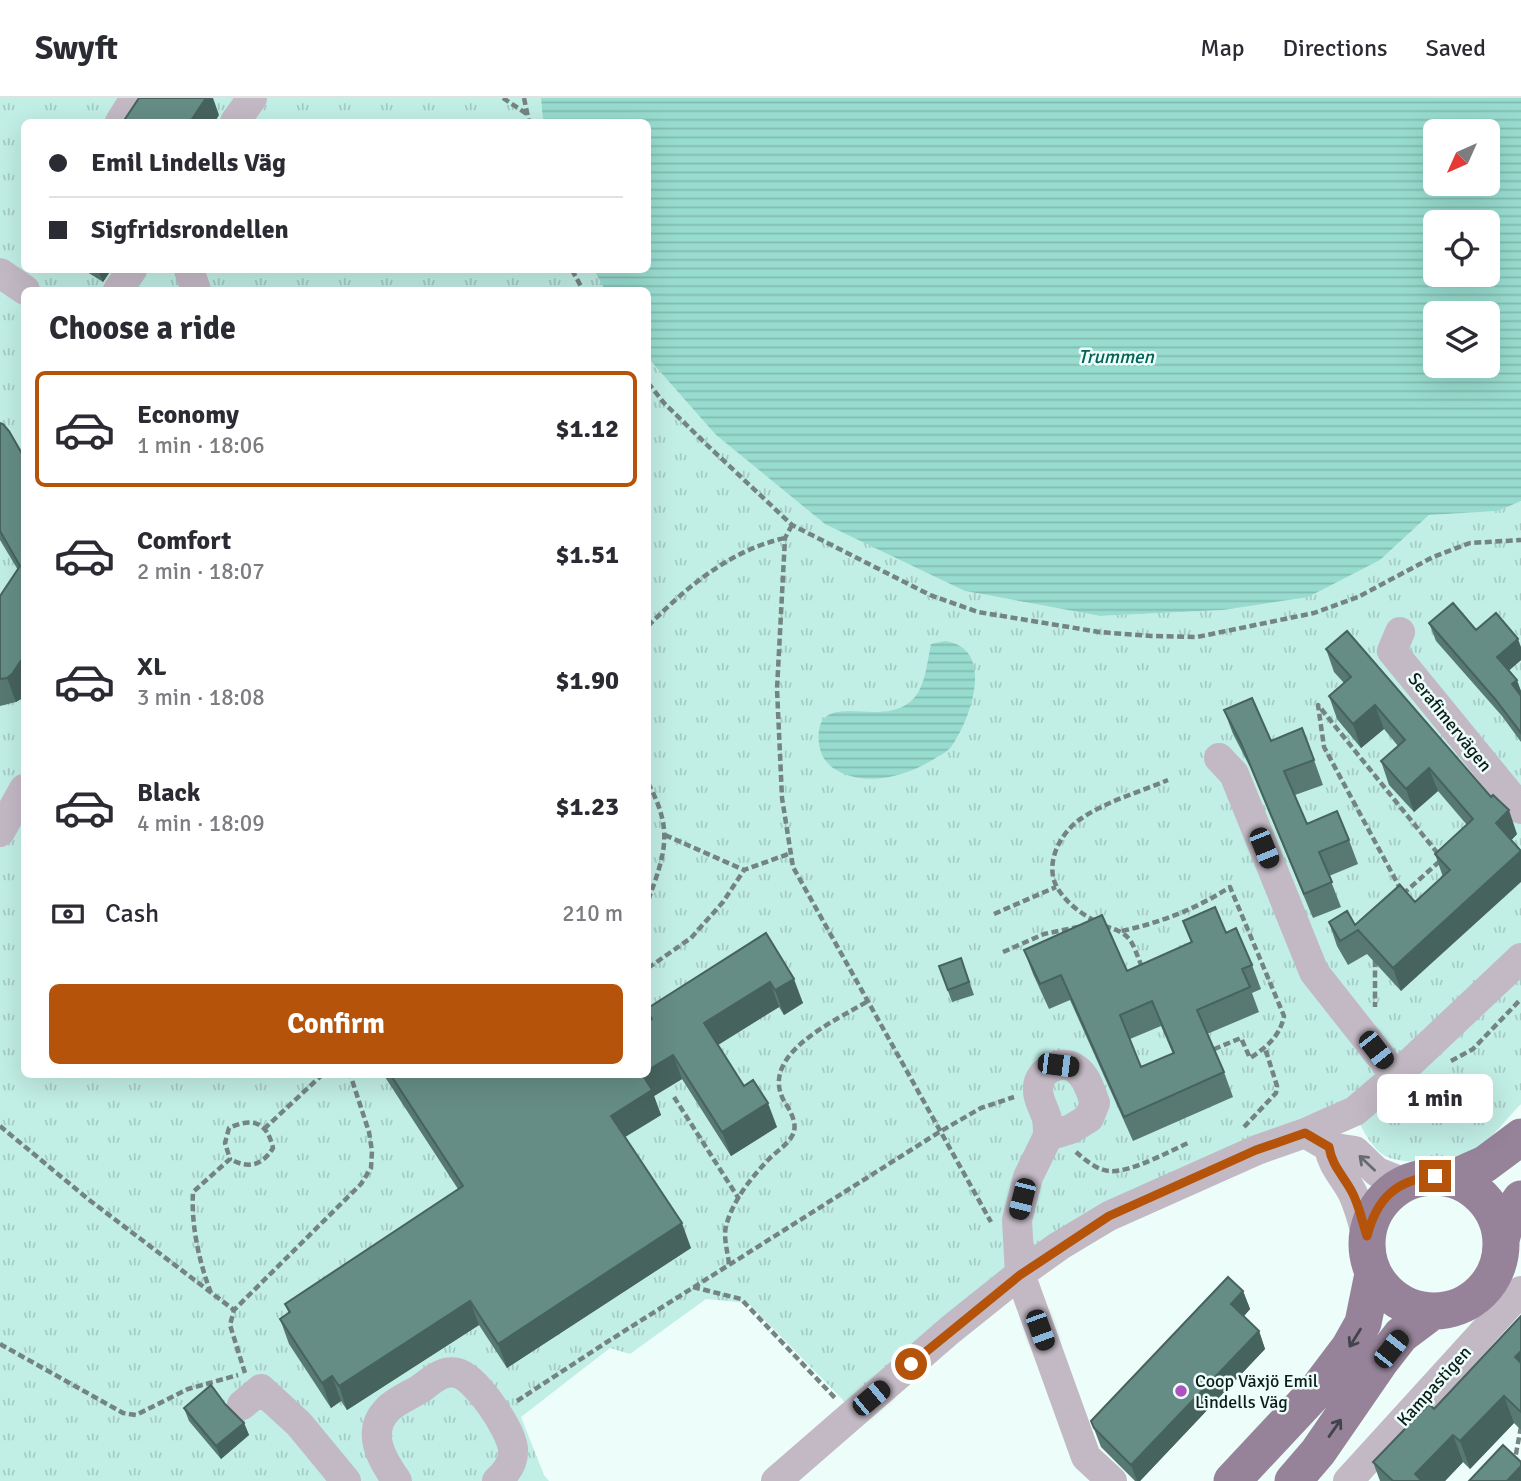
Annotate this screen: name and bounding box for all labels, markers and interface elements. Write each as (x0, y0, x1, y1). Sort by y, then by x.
text: Swyft (35, 28, 118, 69)
text: Map (1200, 33, 1245, 63)
text: Directions (1283, 33, 1388, 63)
text: Saved (1426, 33, 1486, 63)
north arrow (1423, 119, 1500, 196)
map controls (1423, 119, 1500, 378)
text: Emil Lindells Väg (91, 147, 286, 179)
button: locate (1423, 210, 1500, 287)
text: Sigfridsrondellen (91, 214, 289, 246)
button: layers (1423, 301, 1500, 378)
text: Choose a ride (49, 309, 236, 348)
water label: Trummen (1078, 345, 1155, 369)
icon: car (53, 398, 116, 461)
text: Economy (137, 399, 239, 431)
text: $1.12 (555, 413, 619, 445)
text: 1 min · 18:06 (137, 431, 265, 460)
icon: car (53, 524, 116, 587)
text: Comfort (137, 525, 231, 557)
text: $1.51 (555, 539, 619, 571)
text: 2 min · 18:07 (137, 557, 265, 586)
icon: car (53, 650, 116, 713)
text: XL (137, 651, 167, 683)
text: $1.90 (555, 665, 619, 697)
street label: Serafimervägen (1403, 668, 1497, 776)
text: 3 min · 18:08 (137, 683, 265, 712)
icon: car (53, 776, 116, 839)
text: Black (137, 777, 200, 809)
text: $1.23 (555, 791, 619, 823)
text: 4 min · 18:09 (137, 809, 265, 838)
car (1247, 825, 1282, 871)
icon: cash (49, 895, 87, 933)
text: Cash (105, 898, 159, 930)
text: 210 m (562, 899, 623, 928)
button: Confirm (49, 984, 623, 1064)
car (1355, 1027, 1398, 1073)
car (1036, 1052, 1081, 1078)
callout: 1 min (1377, 1074, 1493, 1124)
text: 1 min (1407, 1084, 1463, 1113)
one-way arrow (1359, 1154, 1376, 1171)
route end (1419, 1160, 1451, 1192)
car (1007, 1176, 1038, 1222)
car (1023, 1307, 1058, 1353)
car (1370, 1326, 1413, 1372)
one-way arrow (1347, 1328, 1361, 1348)
street label: Kampastigen (1392, 1341, 1476, 1431)
route start (895, 1348, 927, 1380)
place label: Coop Växjö Emil Lindells Väg (1195, 1370, 1318, 1413)
car (849, 1376, 894, 1420)
marker: Coop Växjö Emil Lindells Väg (1173, 1383, 1189, 1399)
one-way arrow (1328, 1418, 1342, 1438)

